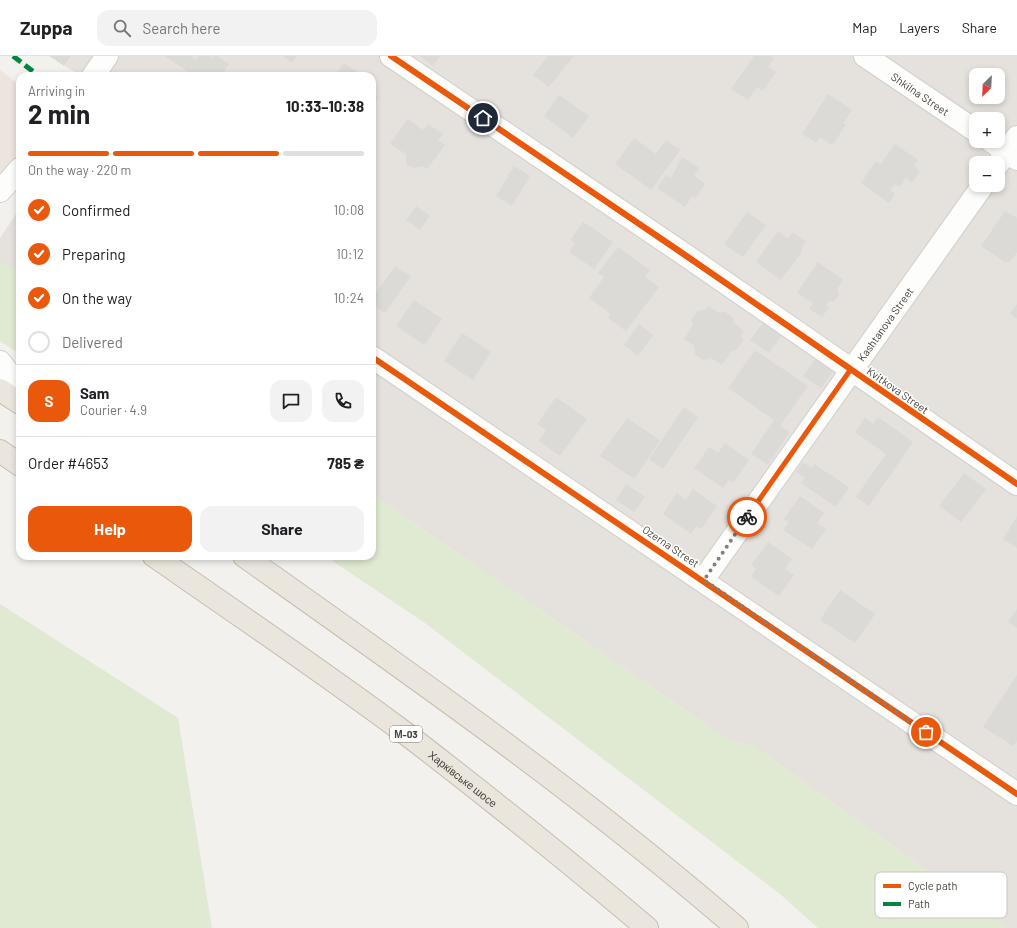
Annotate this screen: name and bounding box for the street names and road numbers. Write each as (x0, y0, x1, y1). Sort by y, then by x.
street label: Shkilna Street (889, 69, 952, 118)
street label: Kashtanova Street (854, 284, 915, 363)
street label: Kvitkova Street (865, 364, 931, 416)
street label: Ozerna Street (640, 522, 702, 570)
road number: М-03 (390, 726, 422, 742)
street label: Харківське шосе (426, 747, 500, 809)

